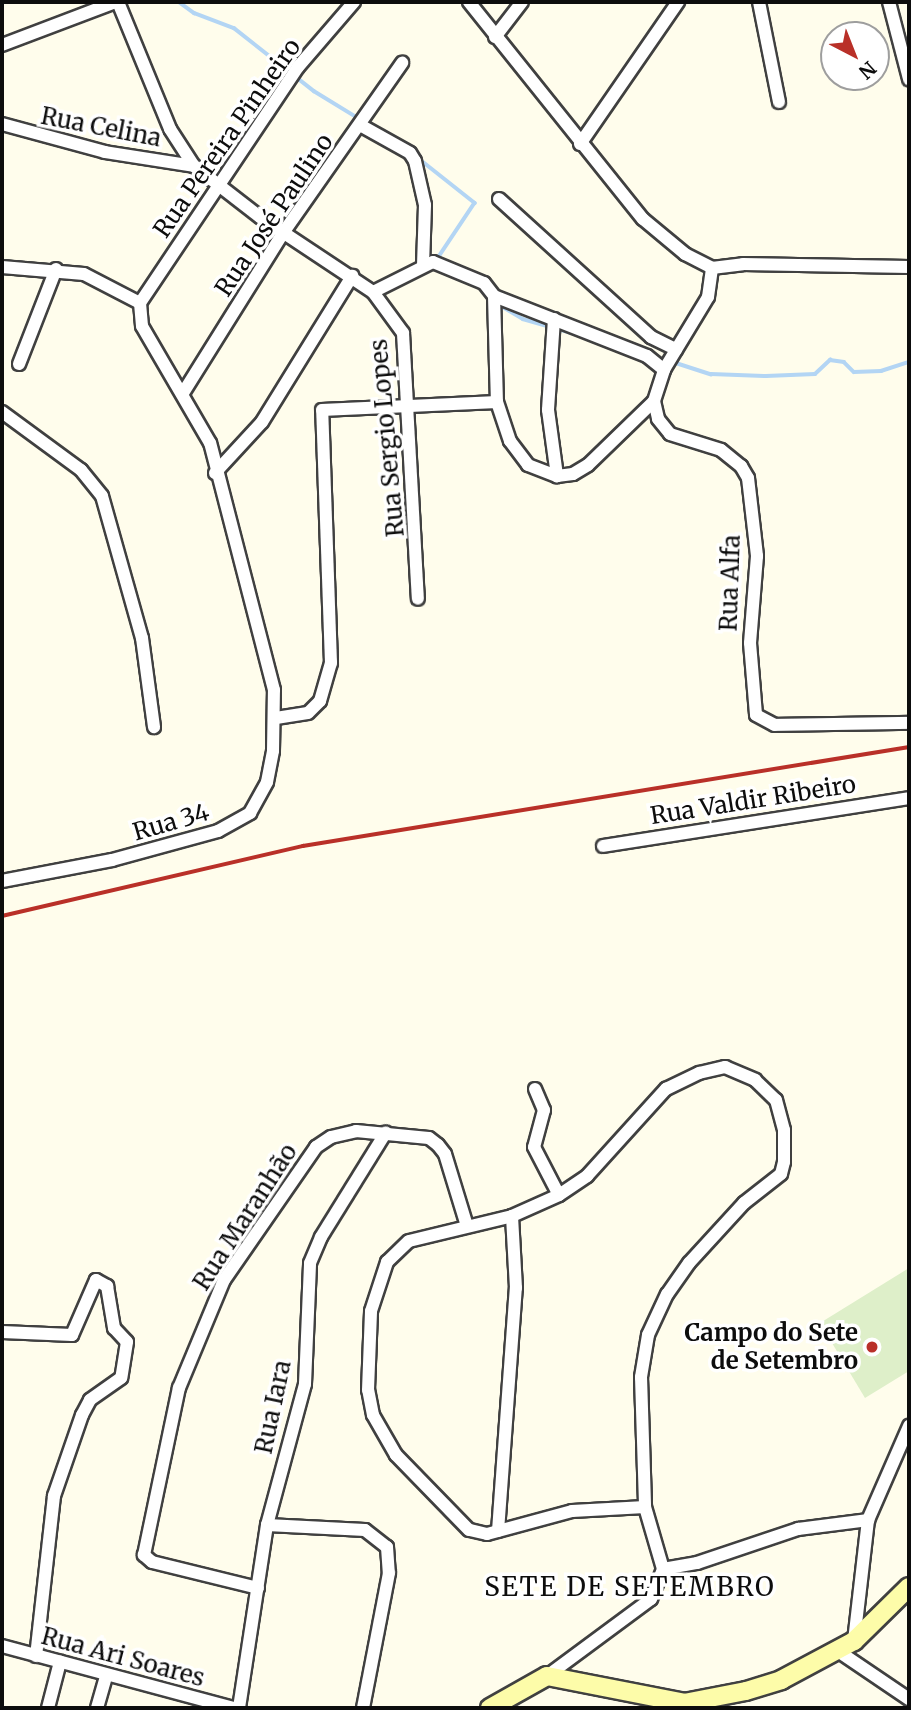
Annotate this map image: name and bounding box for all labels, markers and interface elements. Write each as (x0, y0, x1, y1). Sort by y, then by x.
north arrow (820, 21, 890, 91)
street label: Rua Pereira Pinheiro (147, 33, 307, 243)
text: N (854, 56, 881, 84)
street label: Rua Celina (38, 101, 164, 153)
street label: Rua José Paulino (209, 128, 339, 302)
street label: Rua Sergio Lopes (364, 338, 410, 538)
street label: Rua Alfa (714, 534, 746, 632)
street label: Rua Valdir Ribeiro (648, 770, 858, 830)
street label: Rua 34 (129, 797, 213, 847)
street label: Rua Maranhão (187, 1138, 303, 1296)
place label: Campo do Sete de Setembro (684, 1319, 858, 1375)
marker: Campo do Sete de Setembro (864, 1339, 880, 1355)
street label: Rua Iara (249, 1358, 297, 1456)
district label: SETE DE SETEMBRO (486, 1571, 774, 1603)
street label: Rua Ari Soares (38, 1621, 208, 1693)

